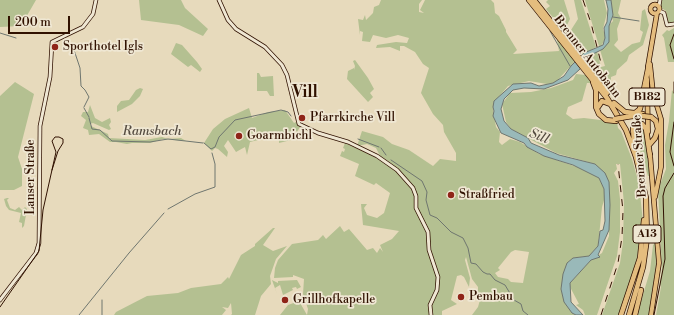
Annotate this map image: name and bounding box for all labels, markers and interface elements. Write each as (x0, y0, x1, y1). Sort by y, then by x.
scale bar (10, 8, 72, 34)
street label: Brenner Autobahn (550, 13, 624, 101)
text: 200 m (15, 15, 51, 30)
place label: Sporthotel Igls (63, 40, 143, 54)
marker: Sporthotel Igls (50, 42, 60, 52)
district label: Vill (292, 83, 318, 103)
road number: B182 (629, 88, 665, 106)
place label: Pfarrkirche Vill (310, 111, 395, 125)
marker: Pfarrkirche Vill (297, 113, 307, 123)
street label: Brenner Straße (630, 114, 650, 198)
water label: Ramsbach (123, 124, 181, 140)
water label: Sill (527, 126, 551, 148)
place label: Goarmbichl (247, 129, 312, 143)
marker: Goarmbichl (234, 131, 244, 141)
street label: Lanser Straße (24, 139, 38, 215)
place label: Straßfried (459, 188, 515, 202)
marker: Straßfried (446, 190, 456, 200)
road number: A13 (633, 225, 661, 243)
place label: Pembau (469, 290, 513, 304)
marker: Pembau (456, 292, 466, 302)
place label: Grillhofkapelle (293, 293, 375, 307)
marker: Grillhofkapelle (280, 295, 290, 305)

